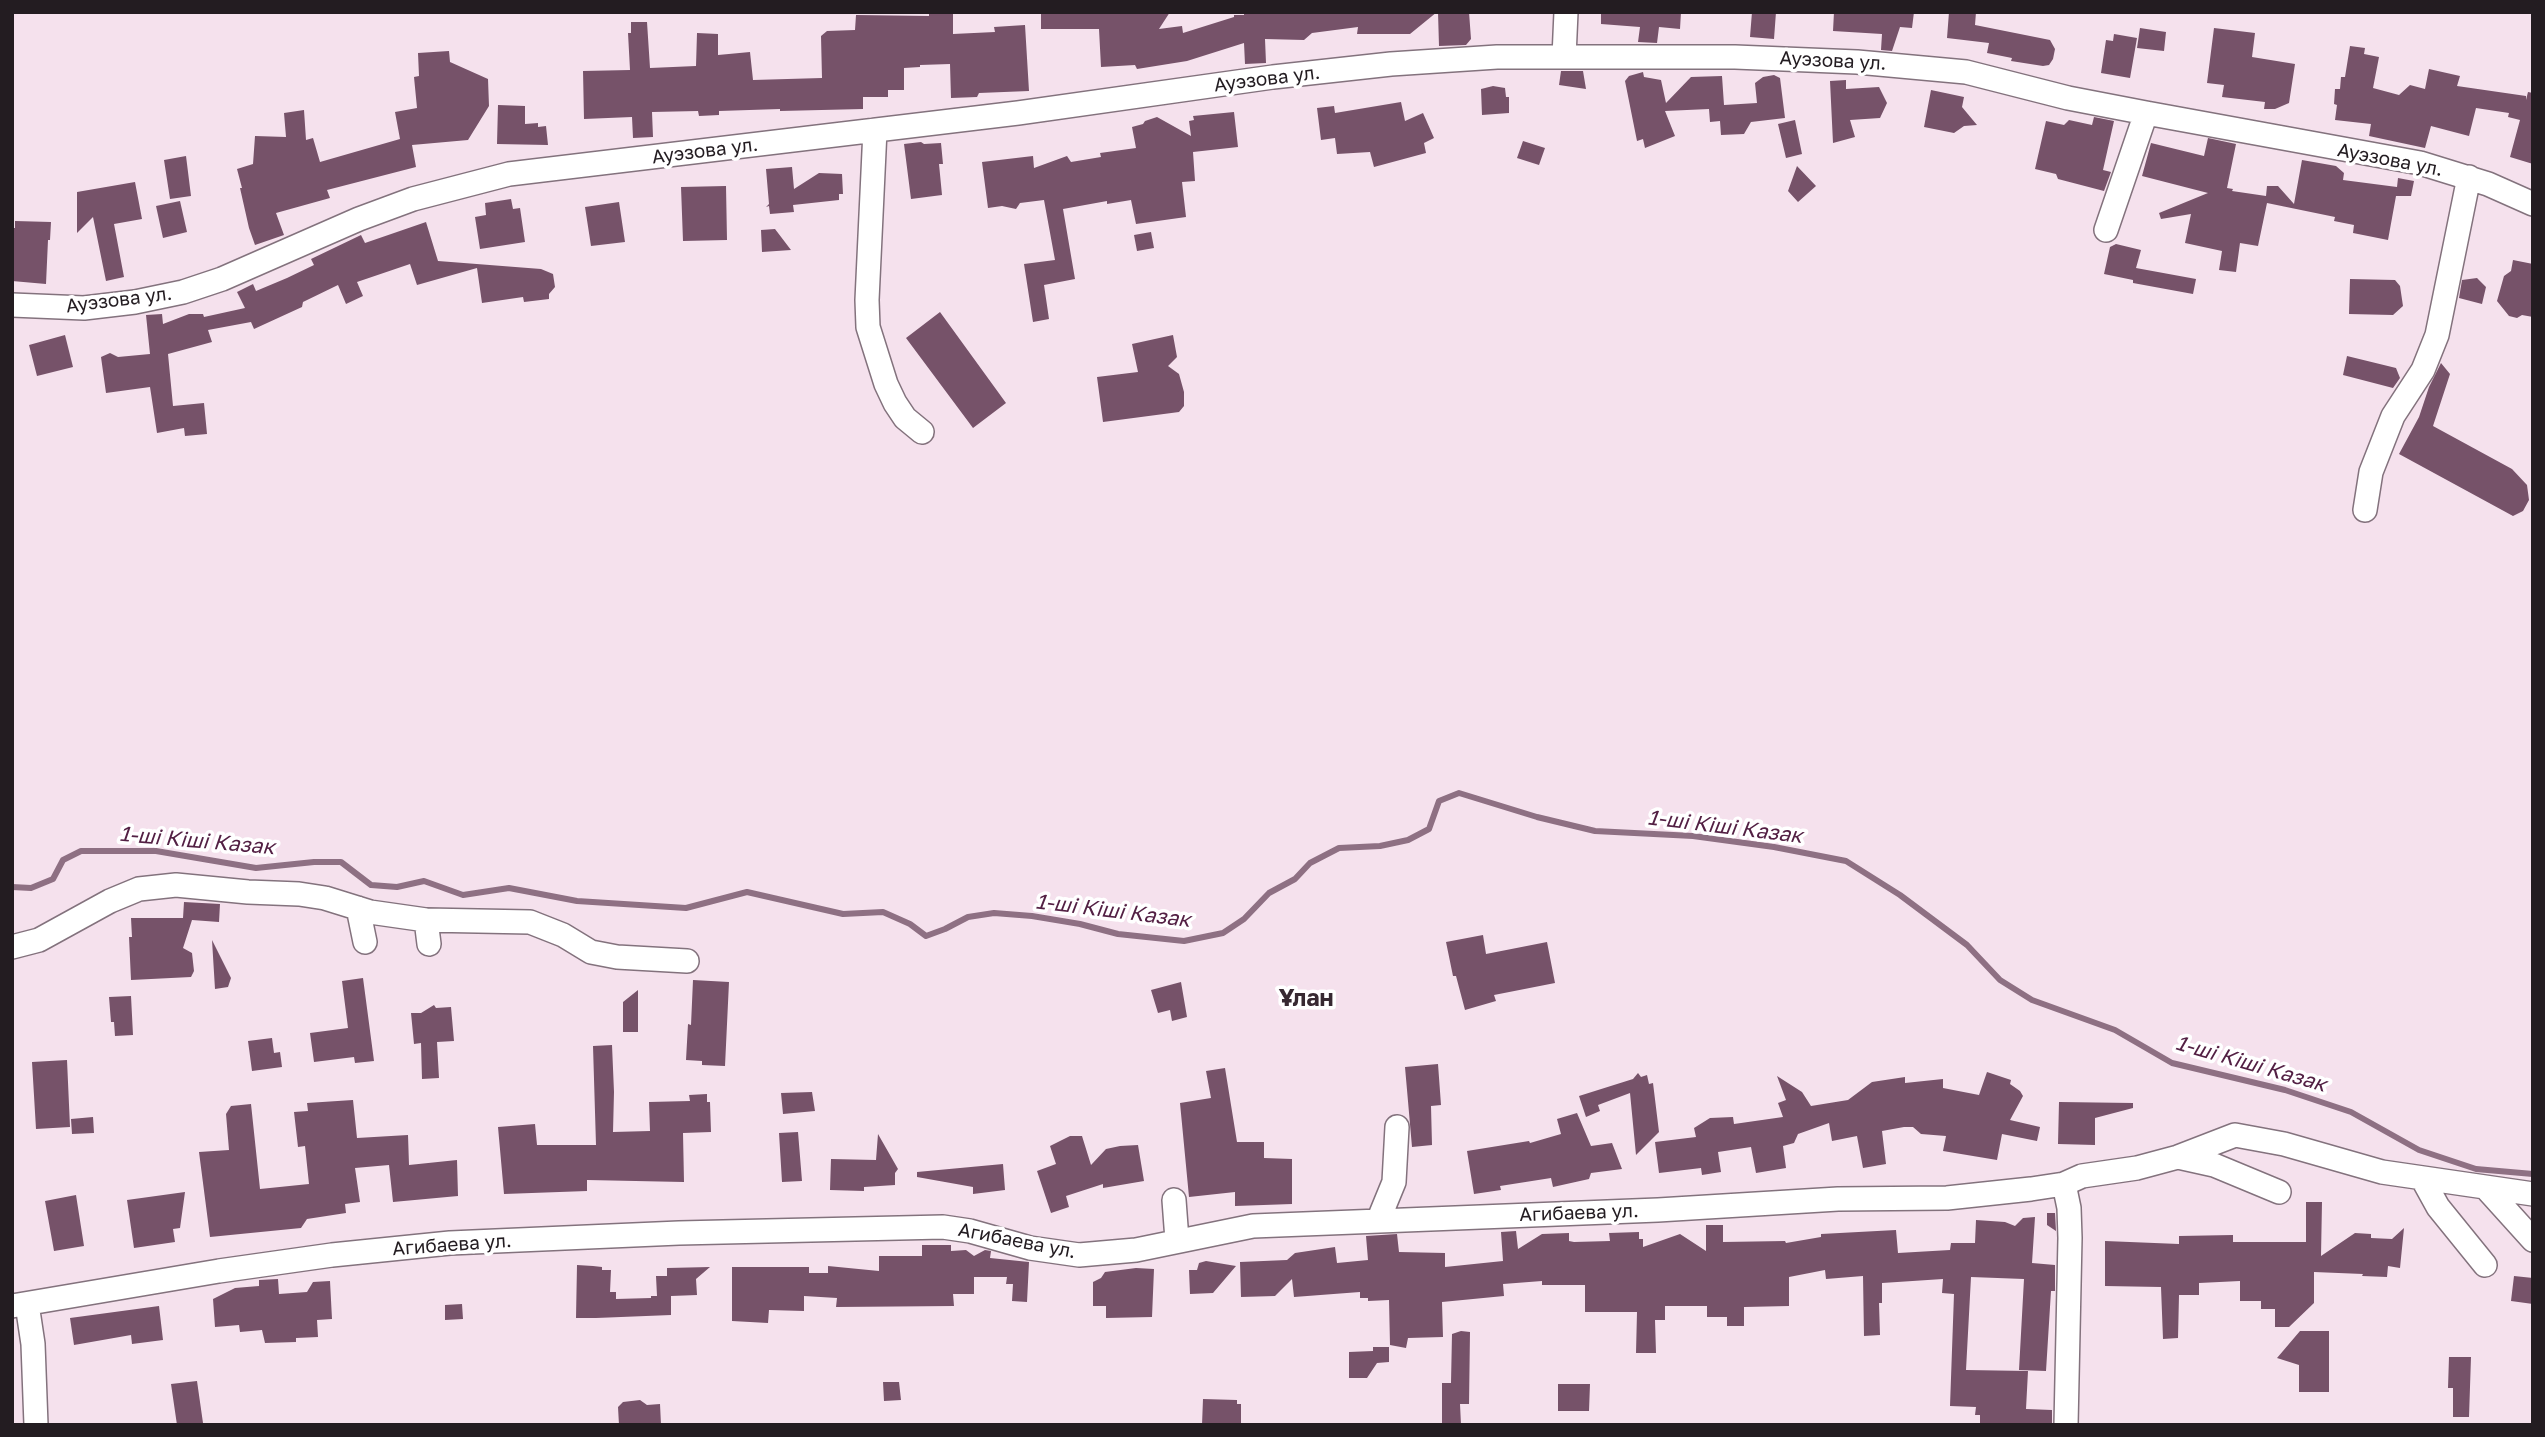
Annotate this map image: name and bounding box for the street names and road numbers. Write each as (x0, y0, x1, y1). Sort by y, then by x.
street label: Ауэзова ул. (1779, 47, 1887, 75)
street label: Ауэзова ул. (1213, 61, 1321, 97)
street label: Ауэзова ул. (651, 133, 759, 169)
street label: Ауэзова ул. (2335, 139, 2445, 181)
street label: Ауэзова ул. (65, 282, 173, 318)
street label: Агибаева ул. (1519, 1200, 1639, 1226)
street label: Агибаева ул. (956, 1218, 1078, 1264)
street label: Агибаева ул. (392, 1229, 512, 1261)

